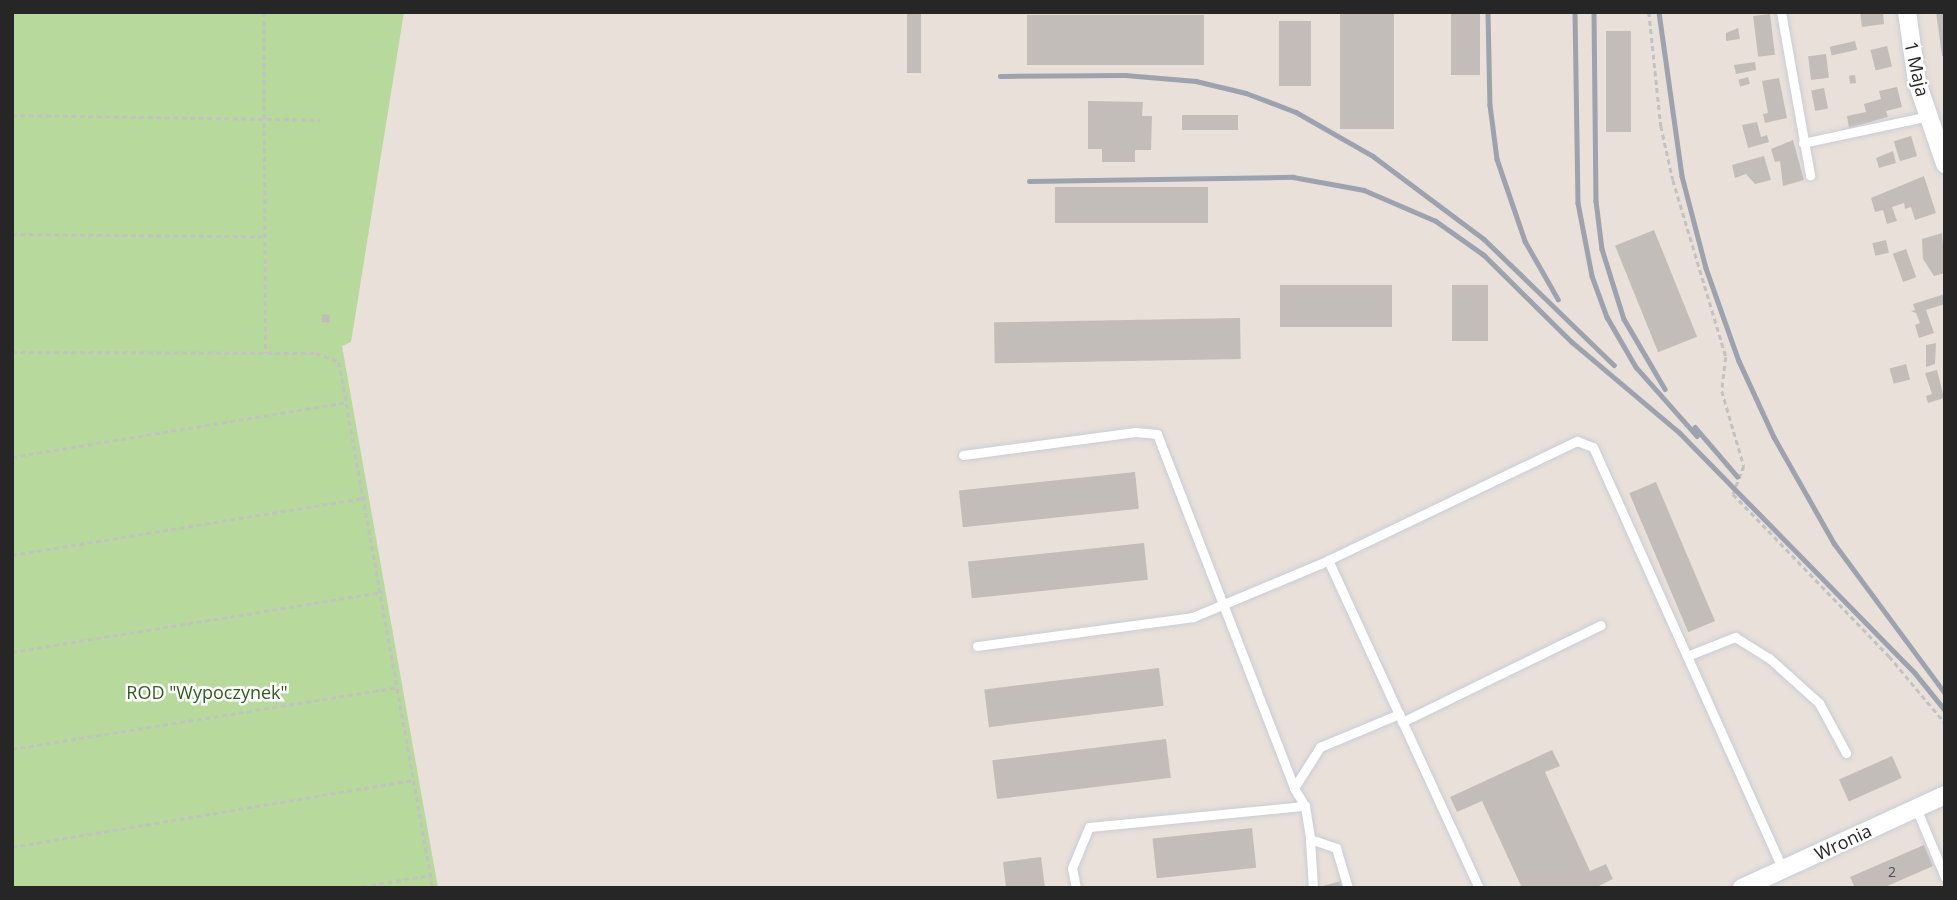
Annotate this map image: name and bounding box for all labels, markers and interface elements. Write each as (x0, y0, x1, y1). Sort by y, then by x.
street label: 1 Maja (1900, 39, 1934, 99)
park label: ROD "Wypoczynek" (126, 681, 288, 703)
street label: Wronia (1811, 819, 1875, 865)
house number: 2 (1888, 864, 1896, 880)

